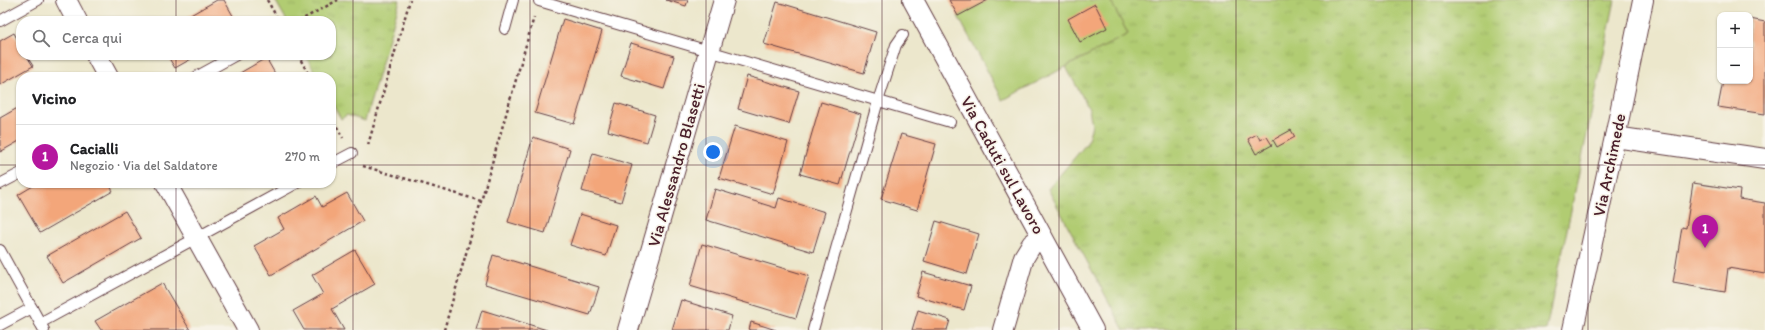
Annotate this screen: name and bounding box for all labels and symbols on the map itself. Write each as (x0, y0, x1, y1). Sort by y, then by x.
street label: Via Alessandro Blasetti (643, 81, 709, 249)
street label: Via Caduti sul Lavoro (957, 92, 1049, 238)
street label: Via Archimede (1588, 112, 1630, 218)
your location (703, 142, 723, 162)
pin: 1 (1692, 215, 1718, 248)

